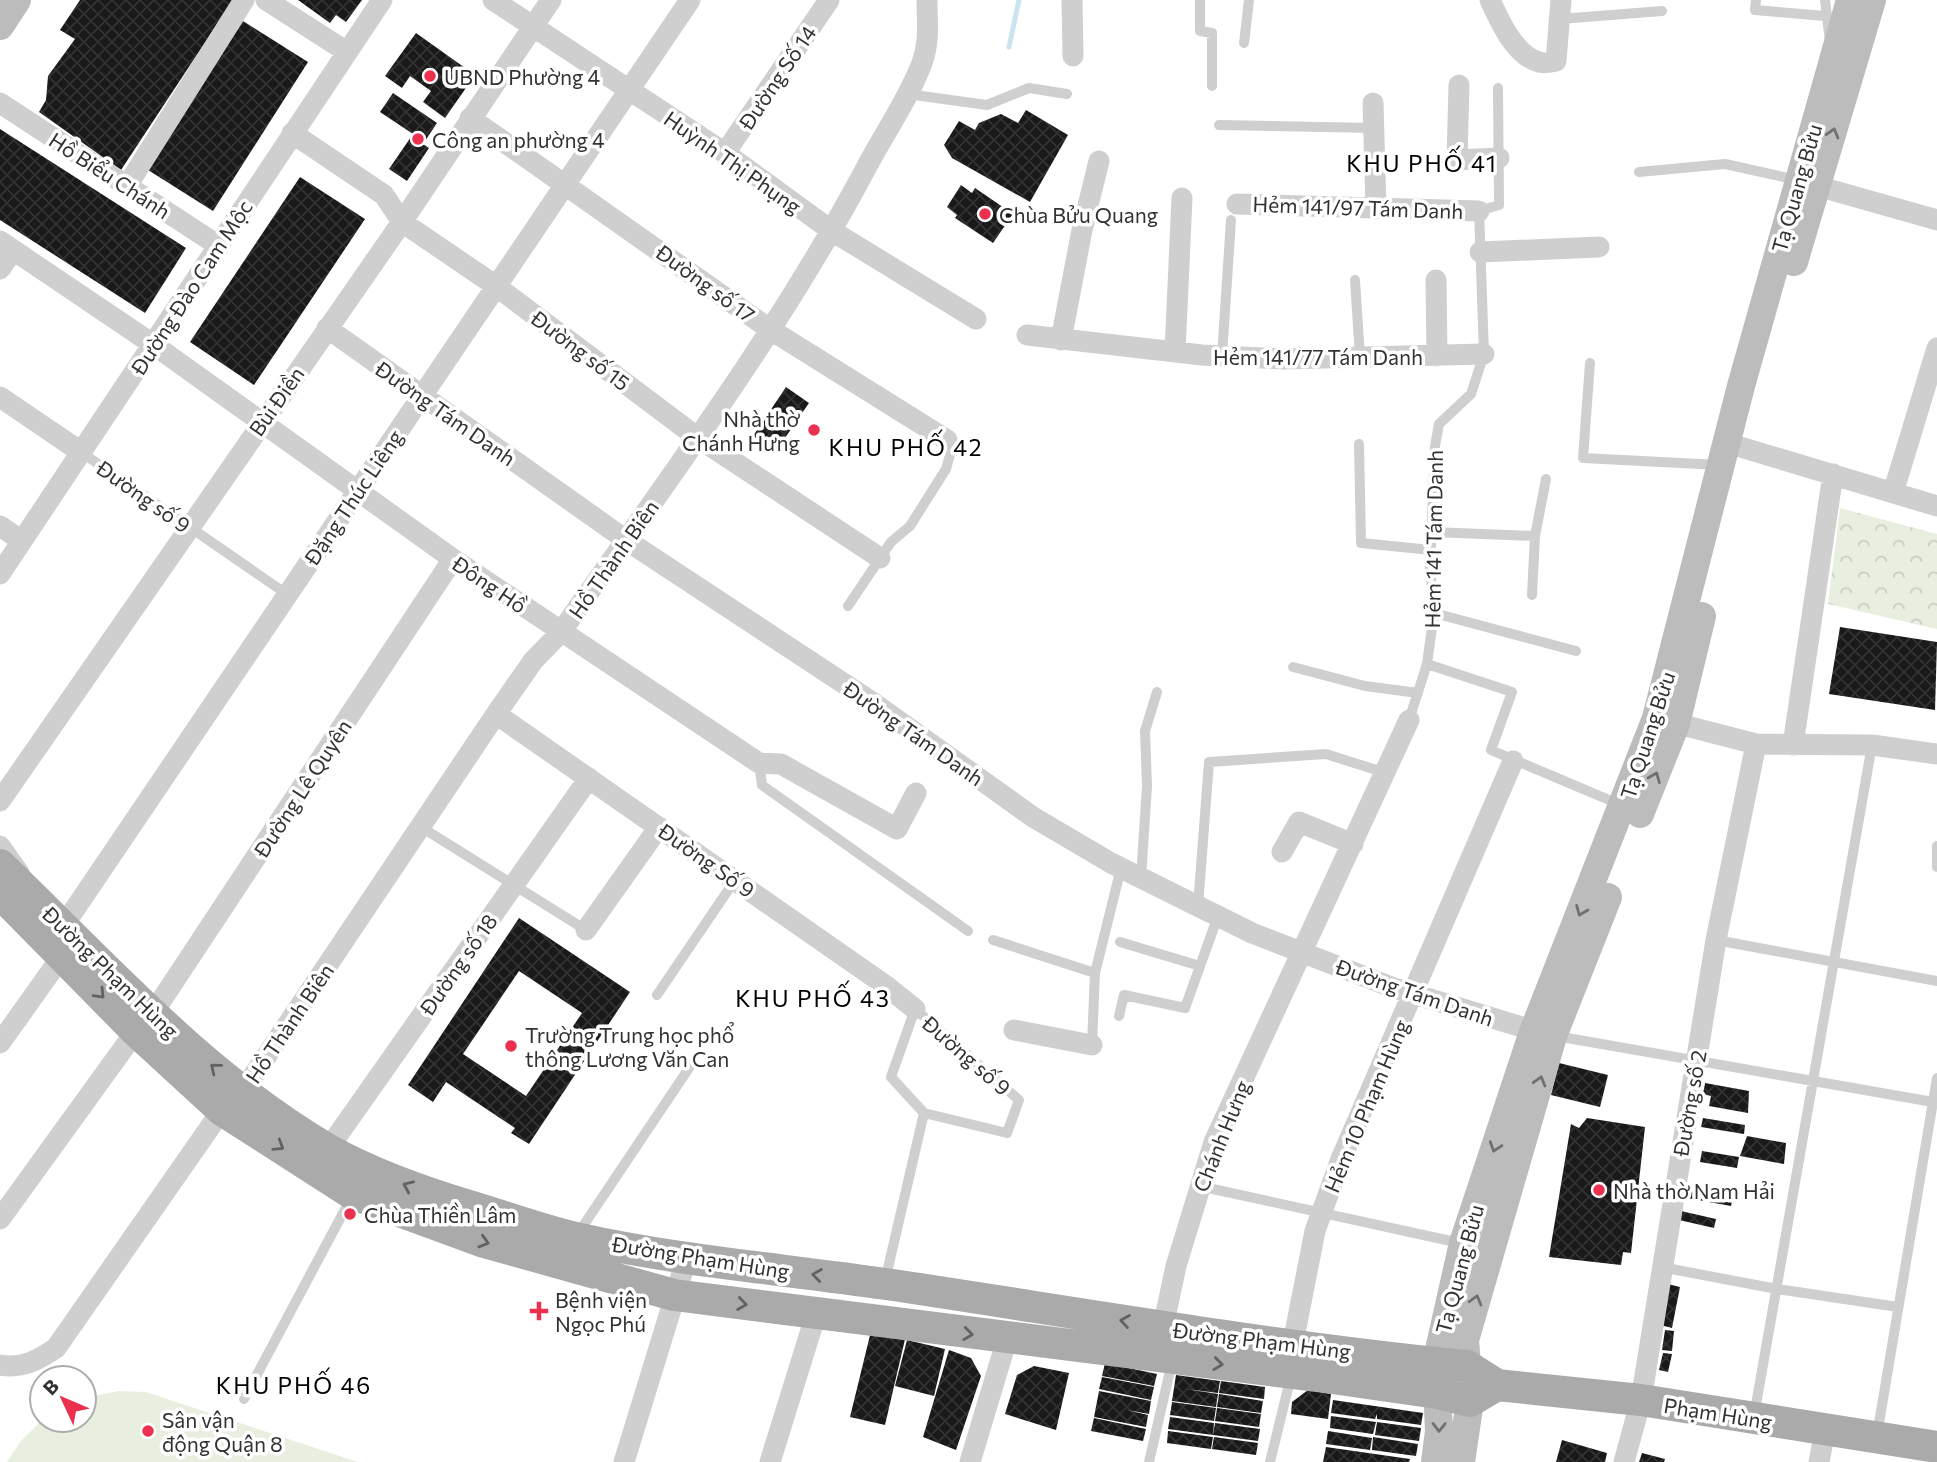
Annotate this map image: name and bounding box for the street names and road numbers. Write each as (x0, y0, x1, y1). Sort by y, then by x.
street label: Đường Số 14 (733, 20, 821, 135)
street label: Huỳnh Thị Phụng (660, 105, 806, 219)
street label: Tạ Quang Bửu (1766, 121, 1826, 255)
street label: Hồ Biểu Chánh (45, 127, 175, 223)
street label: Hẻm 141/97 Tám Danh (1252, 191, 1464, 223)
street label: Đường Đào Cam Mộc (125, 195, 257, 380)
street label: Đường số 17 (651, 238, 760, 327)
street label: Đường số 15 (526, 304, 635, 395)
street label: Hẻm 141/77 Tám Danh (1213, 344, 1423, 369)
street label: Đường Tám Danh (370, 355, 521, 471)
street label: Bùi Điền (243, 362, 309, 440)
street label: Đặng Thúc Liêng (298, 425, 407, 570)
street label: Hẻm 141 Tám Danh (1419, 450, 1447, 628)
street label: Đường số 9 (92, 454, 196, 537)
street label: Hồ Thành Biên (563, 495, 663, 623)
street label: Đông Hồ (447, 550, 532, 618)
street label: Tạ Quang Bửu (1615, 668, 1679, 802)
street label: Đường Tám Danh (838, 675, 989, 791)
street label: Đường Lê Quyên (248, 714, 356, 862)
street label: Đường Số 9 (653, 817, 760, 902)
street label: Đường Phạm Hùng (37, 900, 184, 1043)
street label: Đường số 18 (414, 909, 502, 1020)
street label: Đường Tám Danh (1332, 953, 1497, 1031)
street label: Hồ Thành Biên (240, 958, 338, 1088)
street label: Đường số 9 (917, 1009, 1016, 1100)
street label: Hẻm 10 Phạm Hùng (1318, 1016, 1414, 1196)
street label: Đường số 2 (1667, 1048, 1711, 1159)
street label: Chánh Hưng (1187, 1077, 1255, 1195)
street label: Tạ Quang Bửu (1430, 1202, 1488, 1336)
street label: Đường Phạm Hùng (610, 1231, 791, 1283)
street label: Đường Phạm Hùng (1171, 1317, 1352, 1363)
street label: Phạm Hùng (1662, 1392, 1774, 1434)

